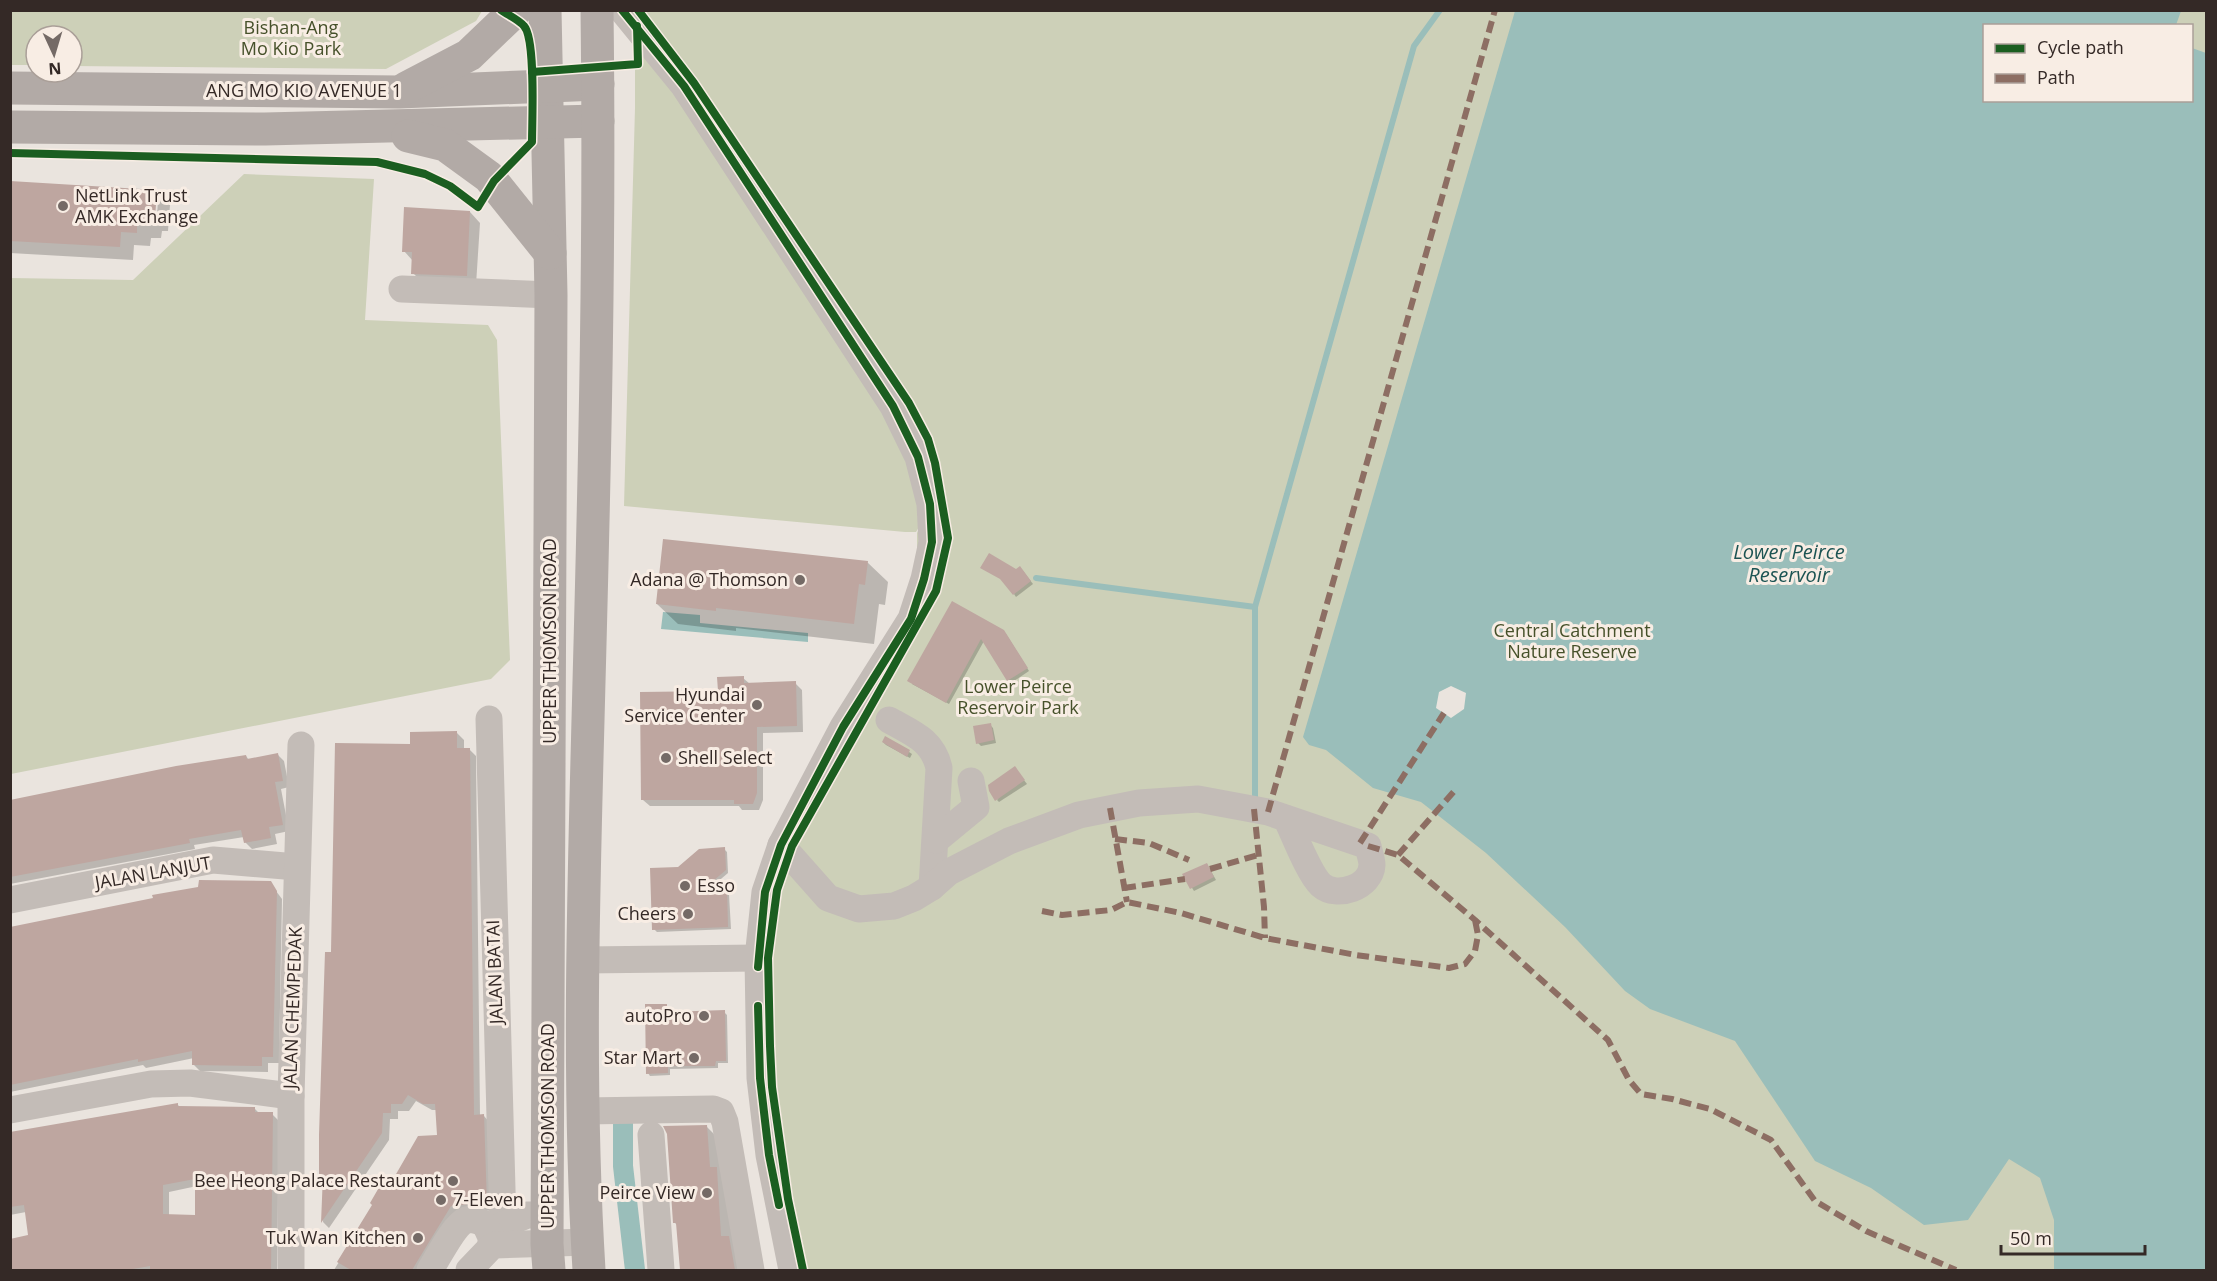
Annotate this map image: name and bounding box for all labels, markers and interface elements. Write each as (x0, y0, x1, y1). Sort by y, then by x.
park label: Bishan-Ang Mo Kio Park (241, 15, 342, 60)
north arrow (24, 24, 84, 84)
legend (1983, 24, 2193, 102)
text: Cycle path (2037, 35, 2124, 59)
text: N (48, 58, 62, 80)
text: Path (2037, 65, 2075, 89)
street label: ANG MO KIO AVENUE 1 (206, 78, 402, 102)
place label: NetLink Trust AMK Exchange (75, 183, 198, 228)
marker: NetLink Trust AMK Exchange (56, 199, 70, 213)
street label: UPPER THOMSON ROAD (537, 538, 561, 744)
water label: Lower Peirce Reservoir (1733, 538, 1845, 588)
place label: Adana @ Thomson (630, 567, 788, 591)
marker: Adana @ Thomson (793, 573, 807, 587)
park label: Central Catchment Nature Reserve (1493, 618, 1651, 663)
park label: Lower Peirce Reservoir Park (957, 674, 1079, 719)
place label: Hyundai Service Center (624, 682, 746, 727)
marker: Hyundai Service Center (750, 698, 764, 712)
place label: Shell Select (678, 745, 772, 769)
marker: Shell Select (659, 751, 673, 765)
street label: JALAN LANJUT (91, 850, 213, 894)
place label: Esso (697, 873, 735, 897)
marker: Esso (678, 879, 692, 893)
place label: Cheers (617, 901, 676, 925)
marker: Cheers (681, 907, 695, 921)
street label: JALAN BATAI (480, 919, 508, 1027)
street label: JALAN CHEMPEDAK (277, 925, 307, 1091)
place label: autoPro (625, 1003, 692, 1027)
marker: autoPro (697, 1009, 711, 1023)
street label: UPPER THOMSON ROAD (535, 1023, 559, 1229)
place label: Star Mart (604, 1045, 682, 1069)
marker: Star Mart (687, 1051, 701, 1065)
place label: Bee Heong Palace Restaurant (194, 1168, 441, 1192)
marker: Bee Heong Palace Restaurant (446, 1174, 460, 1188)
place label: Peirce View (599, 1180, 695, 1204)
marker: Peirce View (700, 1186, 714, 1200)
place label: 7-Eleven (453, 1187, 524, 1211)
marker: 7-Eleven (434, 1193, 448, 1207)
scale bar (2001, 1218, 2145, 1256)
place label: Tuk Wan Kitchen (266, 1225, 406, 1249)
text: 50 m (2010, 1226, 2052, 1250)
marker: Tuk Wan Kitchen (411, 1231, 425, 1245)

